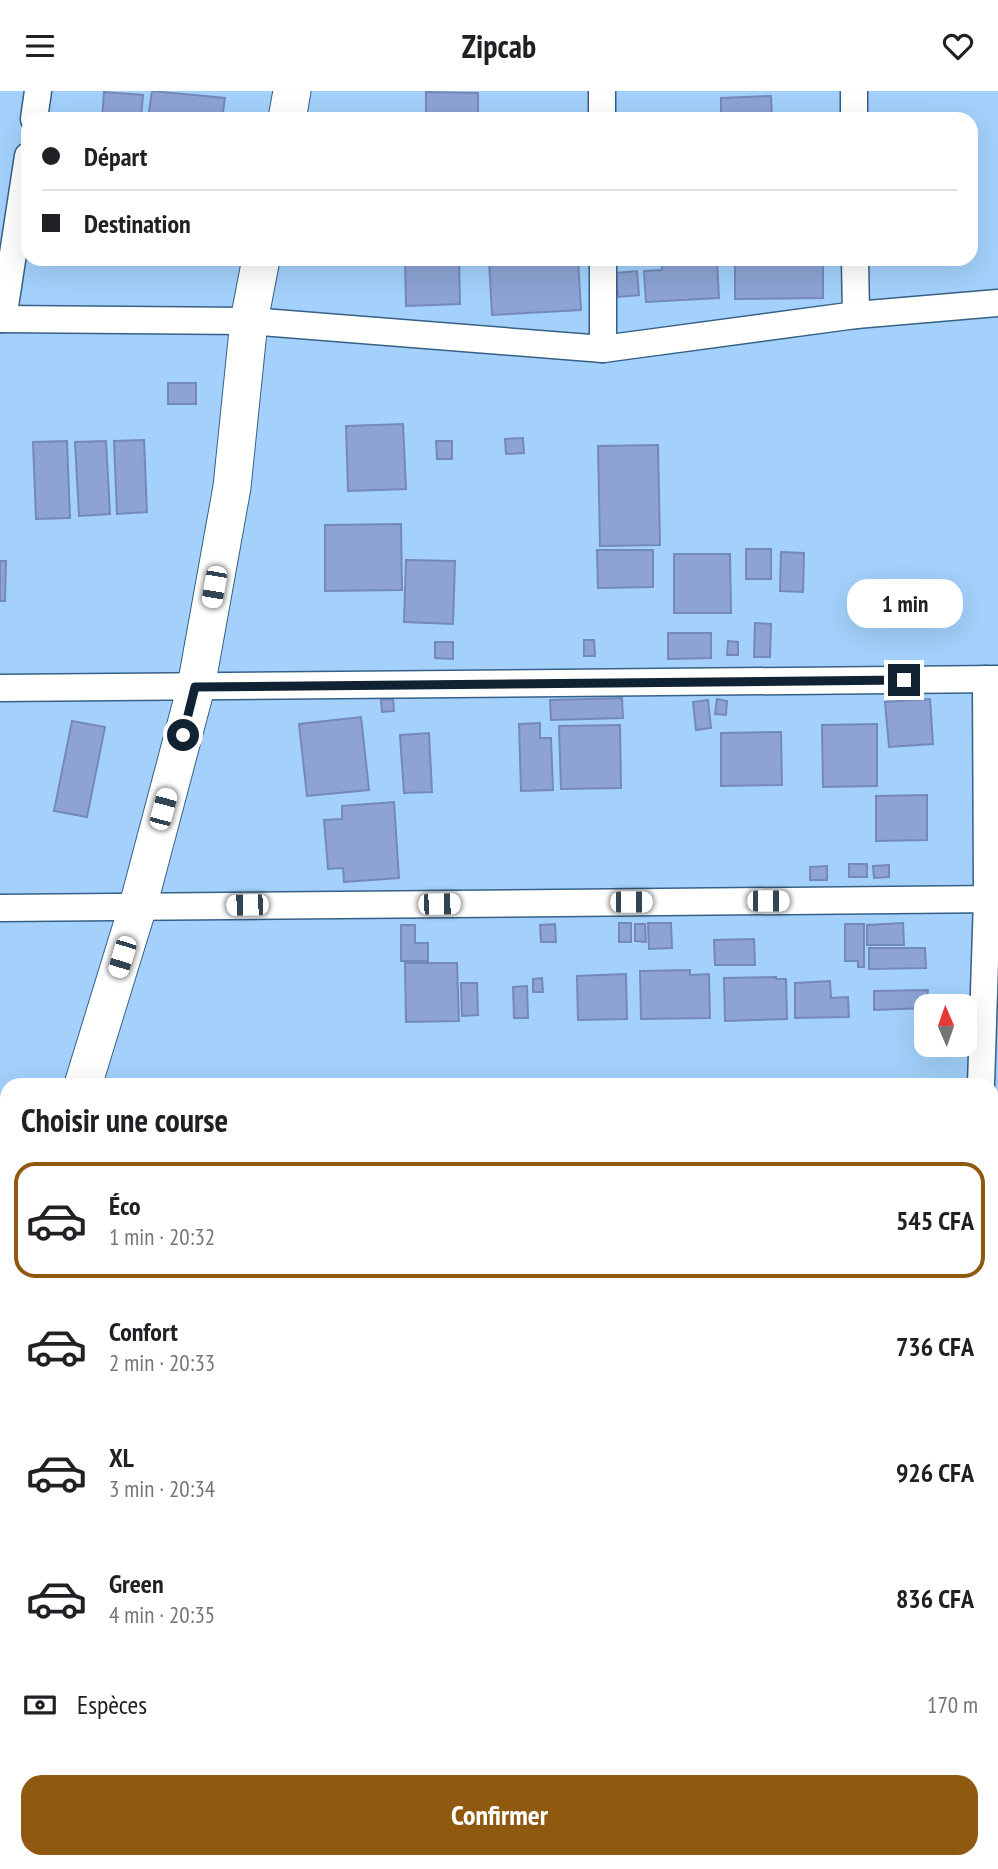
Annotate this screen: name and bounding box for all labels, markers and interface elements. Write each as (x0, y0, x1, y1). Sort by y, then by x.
text: Zipcab (462, 25, 536, 67)
icon: menu (21, 27, 59, 65)
icon: heart (939, 27, 977, 65)
text: Départ (84, 140, 147, 173)
text: Destination (84, 207, 191, 240)
car (201, 564, 228, 610)
callout: 1 min (846, 579, 962, 627)
text: 1 min (882, 589, 928, 618)
route end (888, 664, 920, 696)
route start (167, 719, 199, 751)
car (148, 786, 179, 832)
car (748, 891, 790, 912)
car (611, 892, 653, 913)
car (418, 893, 461, 915)
car (226, 894, 269, 916)
car (106, 934, 139, 980)
north arrow (914, 994, 976, 1057)
map controls (914, 994, 977, 1057)
text: Choisir une course (21, 1099, 228, 1141)
icon: car (25, 1189, 88, 1252)
text: Éco (109, 1189, 141, 1222)
text: 545 CFA (896, 1204, 974, 1237)
text: 1 min · 20:32 (109, 1222, 215, 1251)
icon: car (25, 1315, 88, 1378)
text: Confort (109, 1315, 178, 1348)
text: 736 CFA (896, 1330, 974, 1363)
text: 2 min · 20:33 (109, 1348, 215, 1377)
icon: car (25, 1441, 88, 1504)
text: XL (109, 1441, 134, 1474)
text: 926 CFA (896, 1456, 974, 1489)
text: 3 min · 20:34 (109, 1474, 215, 1503)
icon: car (25, 1567, 88, 1630)
text: Green (109, 1567, 164, 1600)
text: 836 CFA (896, 1582, 974, 1615)
text: 4 min · 20:35 (109, 1600, 215, 1629)
icon: cash (21, 1686, 59, 1724)
text: Espèces (77, 1688, 147, 1721)
text: 170 m (927, 1690, 978, 1719)
button: Confirmer (21, 1775, 978, 1855)

